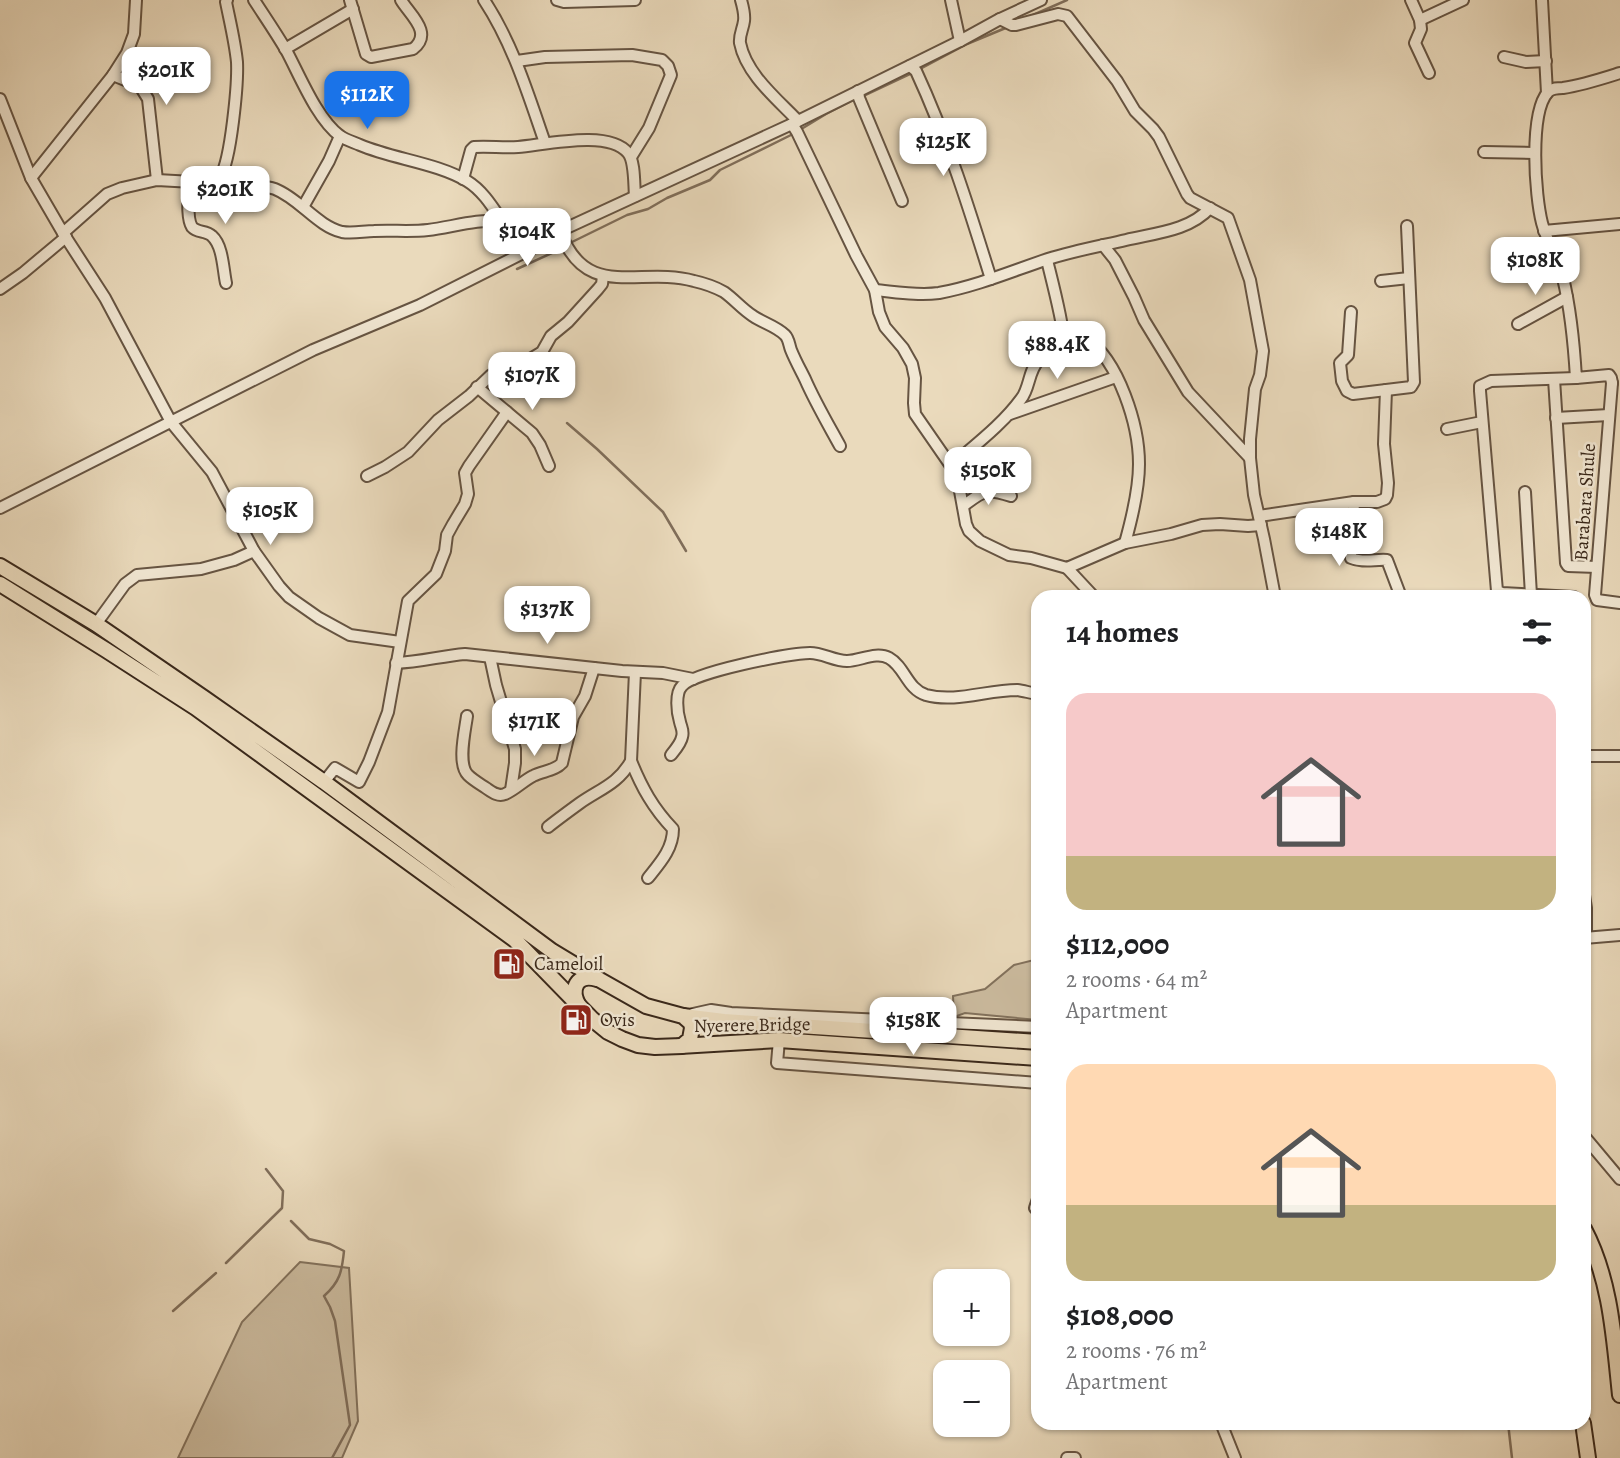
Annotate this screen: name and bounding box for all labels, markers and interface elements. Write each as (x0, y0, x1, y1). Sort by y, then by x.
pin: $201K (117, 48, 215, 107)
text: $201K (138, 54, 194, 85)
pin: $112K (318, 72, 416, 131)
text: $112K (340, 78, 394, 109)
pin: $125K (894, 118, 992, 178)
text: $125K (916, 125, 971, 156)
pin: $201K (176, 166, 274, 226)
text: $201K (197, 173, 253, 204)
pin: $104K (478, 208, 576, 268)
text: $104K (499, 215, 555, 246)
pin: $108K (1486, 238, 1584, 297)
text: $108K (1507, 244, 1563, 275)
pin: $88.4K (1000, 322, 1114, 381)
text: $88.4K (1024, 328, 1090, 359)
pin: $107K (483, 352, 581, 412)
text: $107K (504, 359, 560, 390)
street label: Barabara Shule (1568, 442, 1602, 562)
pin: $150K (939, 448, 1037, 507)
text: $150K (960, 454, 1016, 485)
pin: $105K (221, 488, 319, 547)
text: $105K (242, 494, 298, 525)
pin: $148K (1290, 508, 1388, 568)
text: $148K (1311, 515, 1367, 546)
pin: $137K (498, 586, 596, 646)
text: $137K (520, 593, 574, 624)
text: 14 homes (1066, 612, 1179, 652)
icon: filters (1518, 613, 1556, 651)
pin: $171K (485, 698, 583, 758)
text: $171K (508, 705, 560, 736)
icon: home (1248, 739, 1374, 865)
text: $112,000 (1066, 924, 1169, 964)
fuel station icon: Cameloil (490, 945, 528, 983)
place label: Cameloil (534, 951, 604, 977)
text: 2 rooms · 64 m² (1066, 964, 1207, 995)
text: Apartment (1066, 995, 1168, 1026)
pin: $158K (864, 998, 962, 1057)
fuel station icon: Ovis (557, 1001, 595, 1039)
text: $158K (886, 1004, 940, 1035)
place label: Ovis (600, 1007, 635, 1033)
street label: Nyerere Bridge (693, 1011, 811, 1039)
icon: home (1248, 1110, 1374, 1236)
map controls (933, 1269, 1010, 1437)
button: + (933, 1269, 1010, 1346)
text: $108,000 (1066, 1295, 1174, 1335)
text: 2 rooms · 76 m² (1066, 1335, 1207, 1366)
button: − (933, 1360, 1010, 1437)
text: Apartment (1066, 1366, 1168, 1397)

